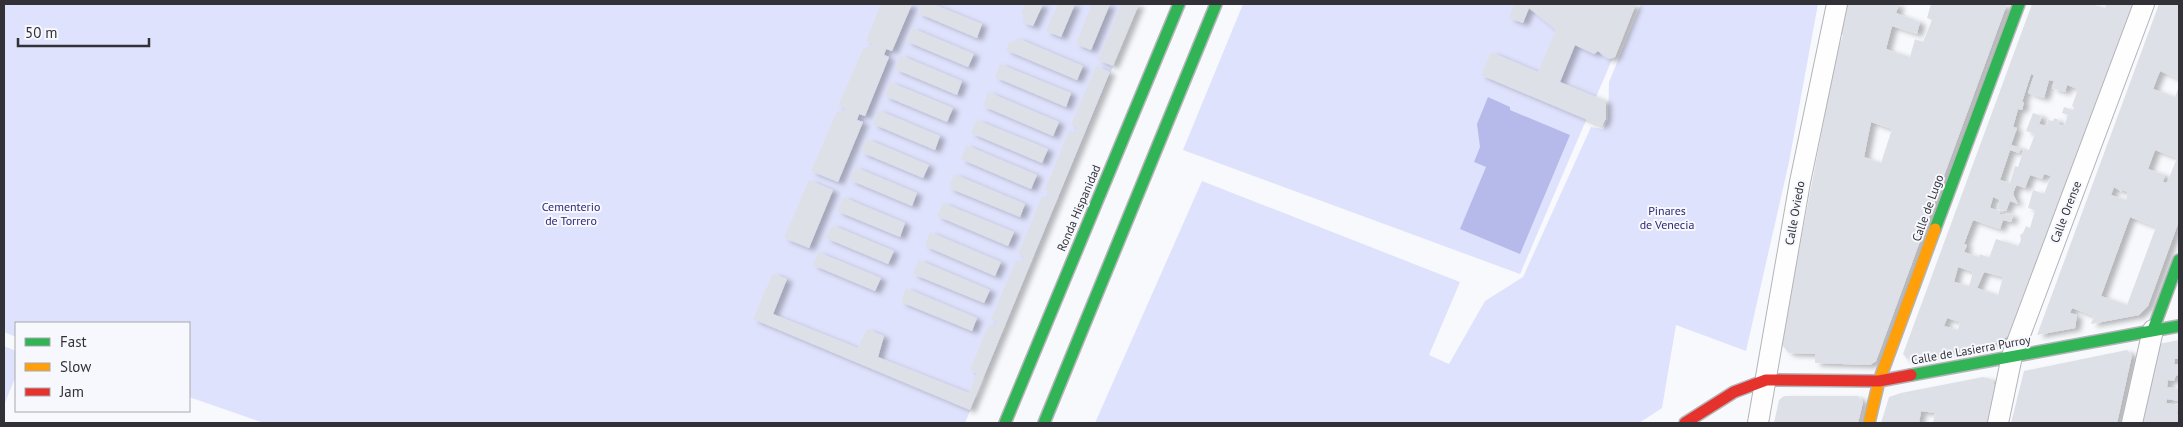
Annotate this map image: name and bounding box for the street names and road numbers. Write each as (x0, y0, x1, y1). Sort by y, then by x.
street label: Ronda Hispanidad (1054, 162, 1104, 253)
street label: Calle de Lugo (1909, 172, 1947, 243)
street label: Calle Orense (2047, 179, 2084, 245)
street label: Calle Oviedo (1781, 180, 1808, 246)
street label: Calle de Lasierra Purroy (1910, 332, 2032, 367)

